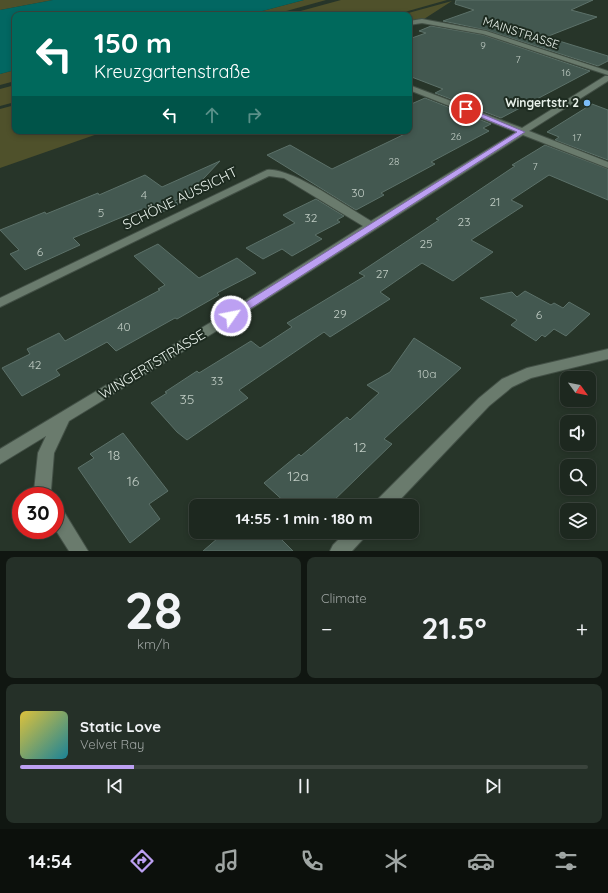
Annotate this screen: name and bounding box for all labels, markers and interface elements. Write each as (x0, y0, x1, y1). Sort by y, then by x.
street label: MAINSTRASSE (481, 13, 561, 52)
text: 150 m (94, 25, 172, 60)
icon: left (28, 28, 80, 80)
house number: 9 (480, 39, 486, 52)
house number: 7 (515, 53, 521, 66)
text: Kreuzgartenstraße (94, 60, 250, 83)
house number: 16 (561, 66, 571, 79)
pin (449, 92, 483, 126)
place label: Wingertstr. 2 (505, 95, 579, 110)
icon: arrive (455, 98, 477, 120)
marker: Wingertstr. 2 (582, 98, 592, 108)
icon: left (159, 104, 181, 126)
icon: ahead (201, 104, 223, 126)
icon: right (243, 104, 265, 126)
house number: 26 (451, 130, 462, 143)
house number: 17 (573, 131, 581, 144)
house number: 28 (389, 155, 399, 168)
house number: 7 (532, 160, 538, 173)
street label: SCHÖNE AUSSICHT (120, 162, 240, 234)
house number: 30 (351, 185, 365, 200)
house number: 4 (141, 187, 147, 202)
house number: 21 (489, 194, 501, 209)
house number: 5 (98, 205, 104, 220)
house number: 32 (305, 210, 318, 225)
house number: 23 (458, 214, 470, 229)
house number: 25 (419, 236, 433, 251)
house number: 6 (37, 244, 44, 259)
house number: 27 (376, 266, 388, 281)
position arrow (210, 295, 252, 337)
house number: 29 (333, 306, 347, 321)
house number: 6 (536, 307, 543, 322)
house number: 40 (117, 319, 131, 334)
street label: WINGERTSTRASSE (96, 325, 209, 403)
house number: 42 (29, 357, 42, 372)
house number: 10a (418, 366, 436, 381)
north arrow (560, 371, 596, 407)
map controls (560, 371, 596, 539)
house number: 33 (211, 373, 223, 388)
house number: 35 (180, 390, 194, 408)
button: sound (560, 415, 596, 451)
house number: 12 (354, 438, 367, 456)
house number: 18 (108, 446, 120, 464)
button: search (560, 459, 596, 495)
house number: 12a (287, 467, 309, 485)
house number: 16 (127, 472, 140, 490)
speed limit sign: 30 (12, 487, 64, 539)
button: layers (560, 503, 596, 539)
text: 14:55 · 1 min · 180 m (235, 509, 373, 528)
text: 28 (124, 577, 183, 642)
text: Climate (321, 590, 367, 606)
text: 21.5° (421, 609, 487, 647)
text: − (321, 615, 332, 643)
text: + (576, 615, 588, 643)
text: km/h (137, 636, 170, 652)
text: Static Love (80, 717, 161, 736)
text: Velvet Ray (80, 736, 145, 752)
icon: previous (104, 775, 126, 797)
icon: pause (293, 775, 315, 797)
icon: next (482, 775, 504, 797)
icon: directions (128, 847, 156, 875)
icon: music (213, 847, 241, 875)
icon: phone (298, 847, 326, 875)
icon: climate (382, 847, 410, 875)
icon: car (467, 847, 495, 875)
icon: filters (552, 847, 580, 875)
text: 14:54 (28, 850, 72, 873)

